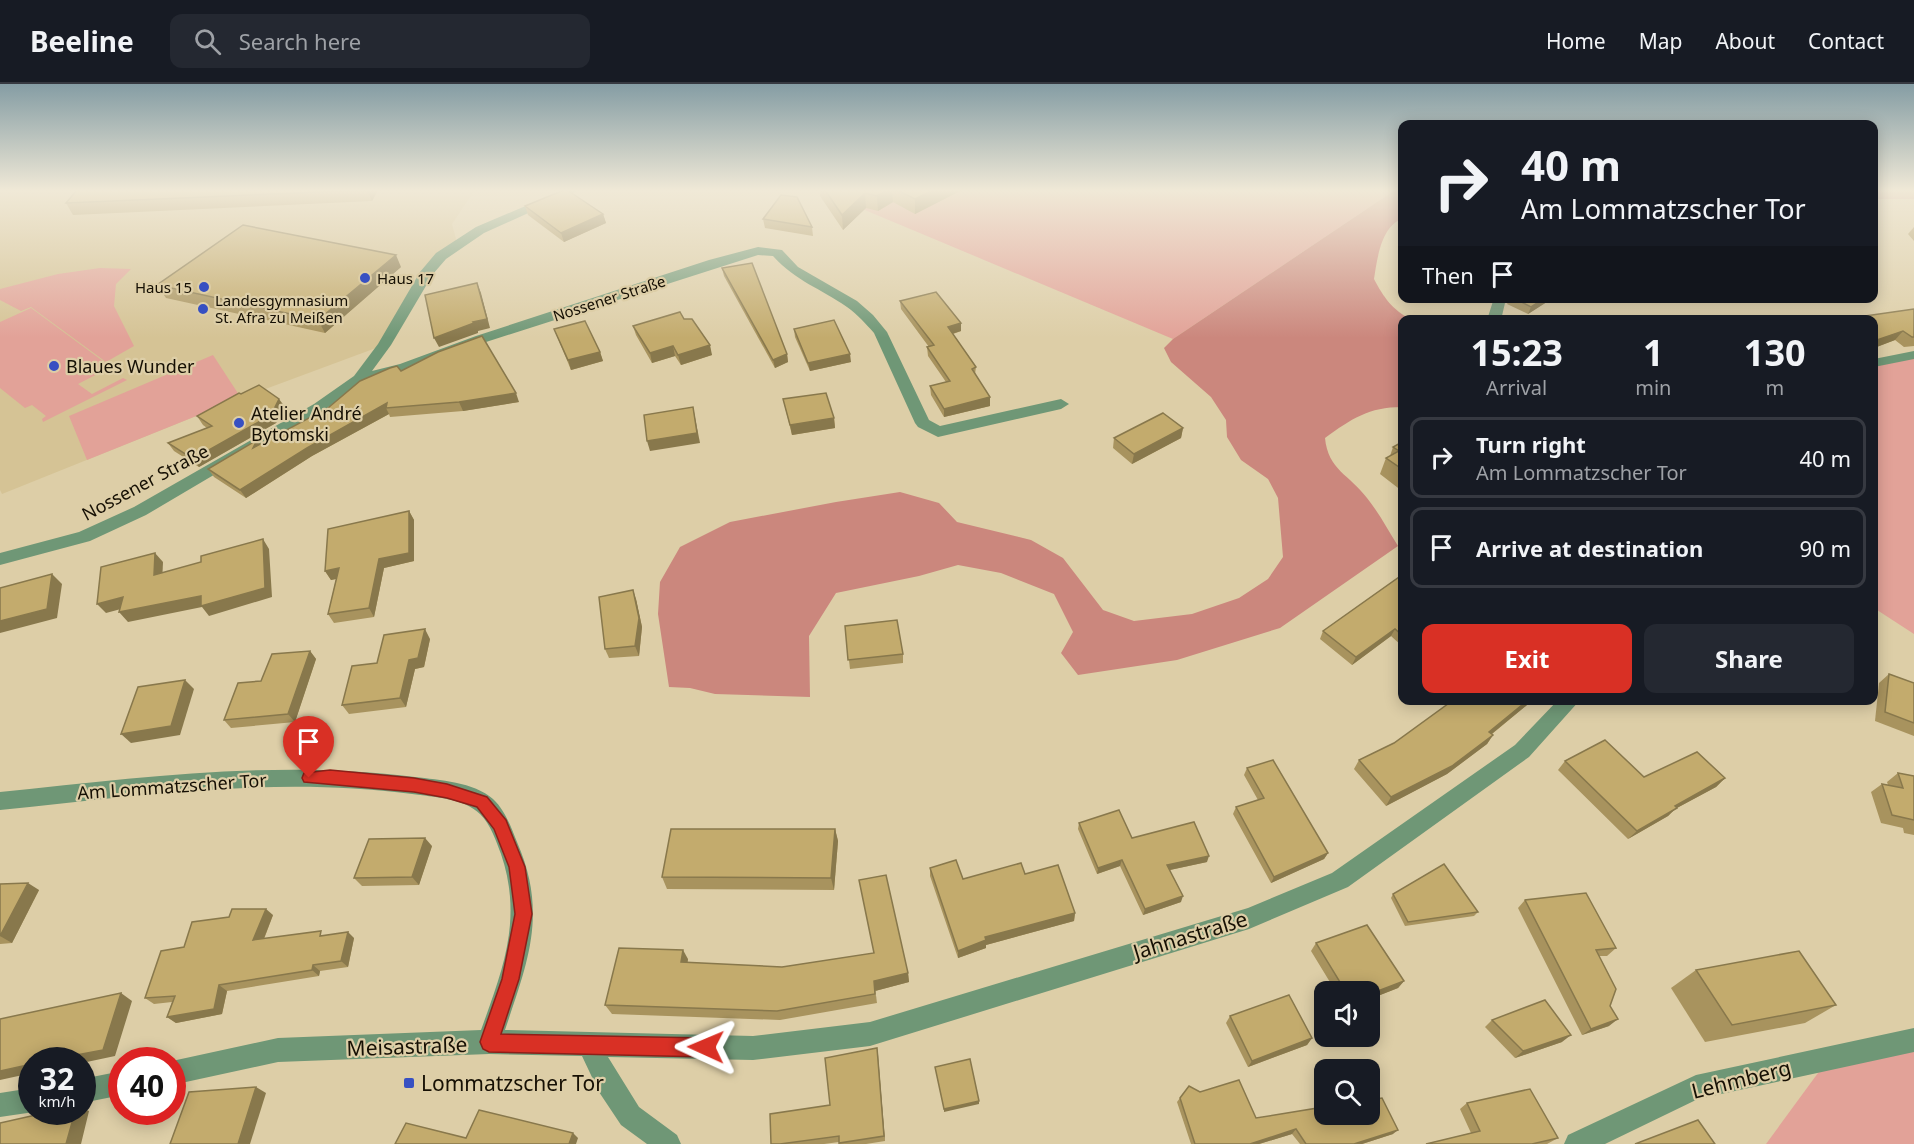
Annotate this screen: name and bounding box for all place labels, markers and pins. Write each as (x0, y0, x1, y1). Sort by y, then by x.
place label: Haus 17 (377, 268, 434, 288)
marker: Haus 17 (358, 271, 372, 285)
place label: Haus 15 (135, 277, 192, 297)
marker: Haus 15 (197, 280, 211, 294)
place label: Landesgymnasium St. Afra zu Meißen (215, 290, 348, 327)
marker: Landesgymnasium St. Afra zu Meißen (196, 302, 210, 316)
place label: Blaues Wunder (66, 354, 195, 378)
marker: Blaues Wunder (47, 359, 61, 373)
place label: Atelier André Bytomski (251, 401, 362, 446)
marker: Atelier André Bytomski (232, 416, 246, 430)
pin (283, 716, 334, 778)
place label: Lommatzscher Tor (421, 1069, 604, 1097)
marker: Lommatzscher Tor (402, 1076, 416, 1090)

